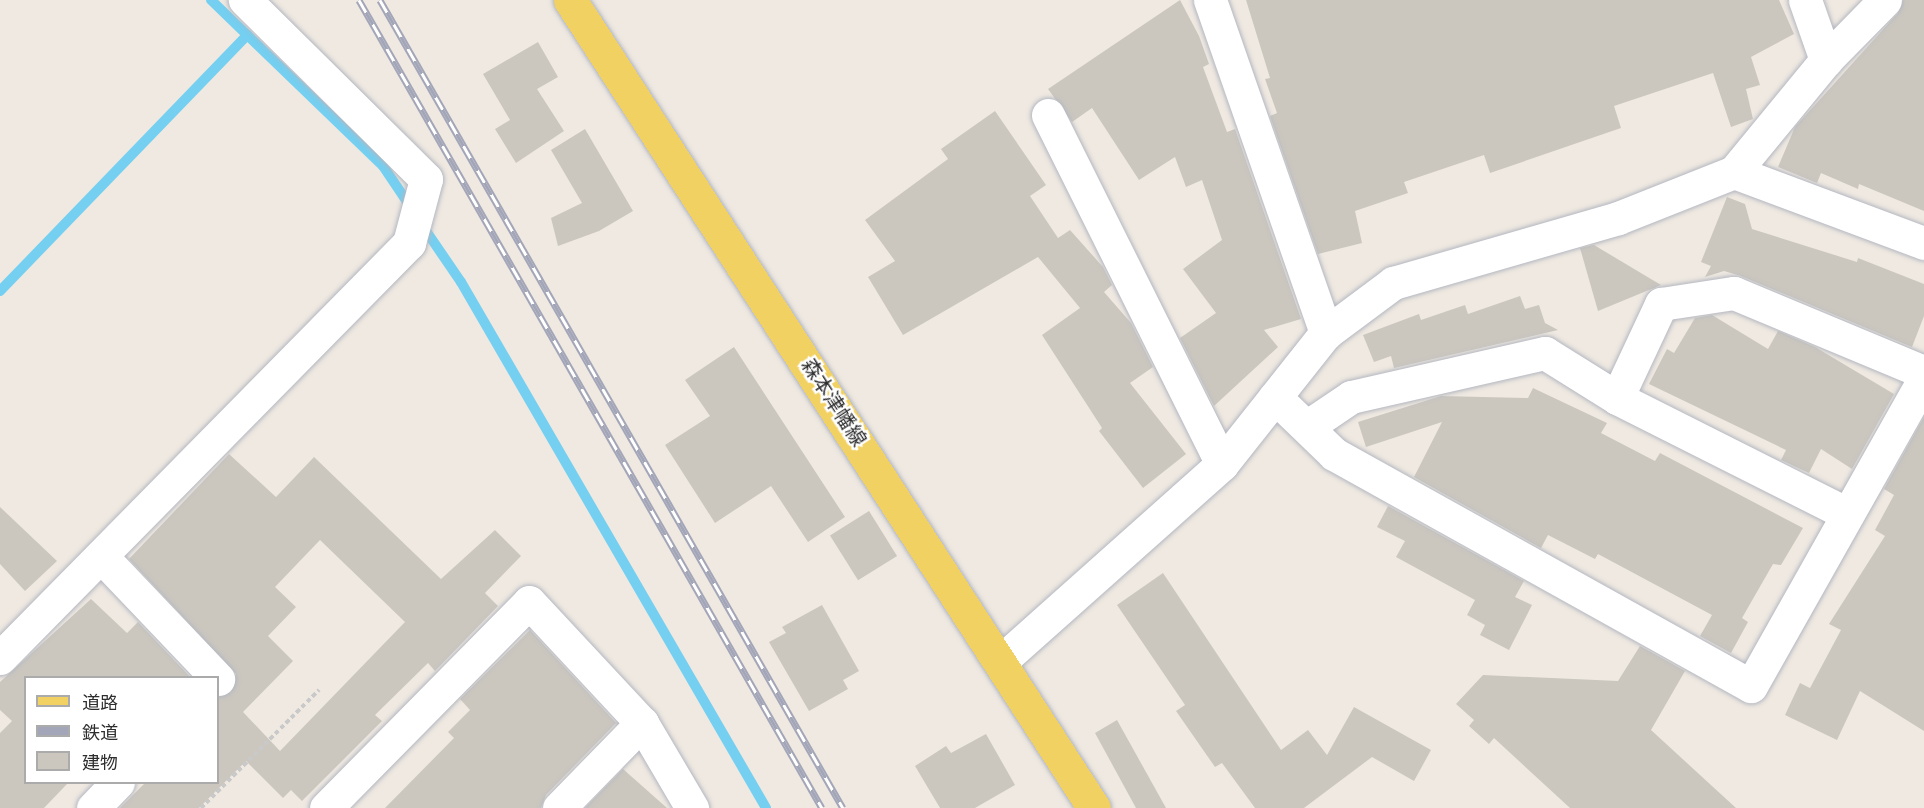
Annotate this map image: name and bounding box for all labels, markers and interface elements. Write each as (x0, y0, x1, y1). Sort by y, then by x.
street label: 森本津幡線 (796, 355, 870, 451)
legend (24, 676, 219, 784)
text: 道路 (82, 693, 118, 714)
text: 鉄道 (82, 723, 118, 744)
text: 建物 (82, 753, 118, 774)

